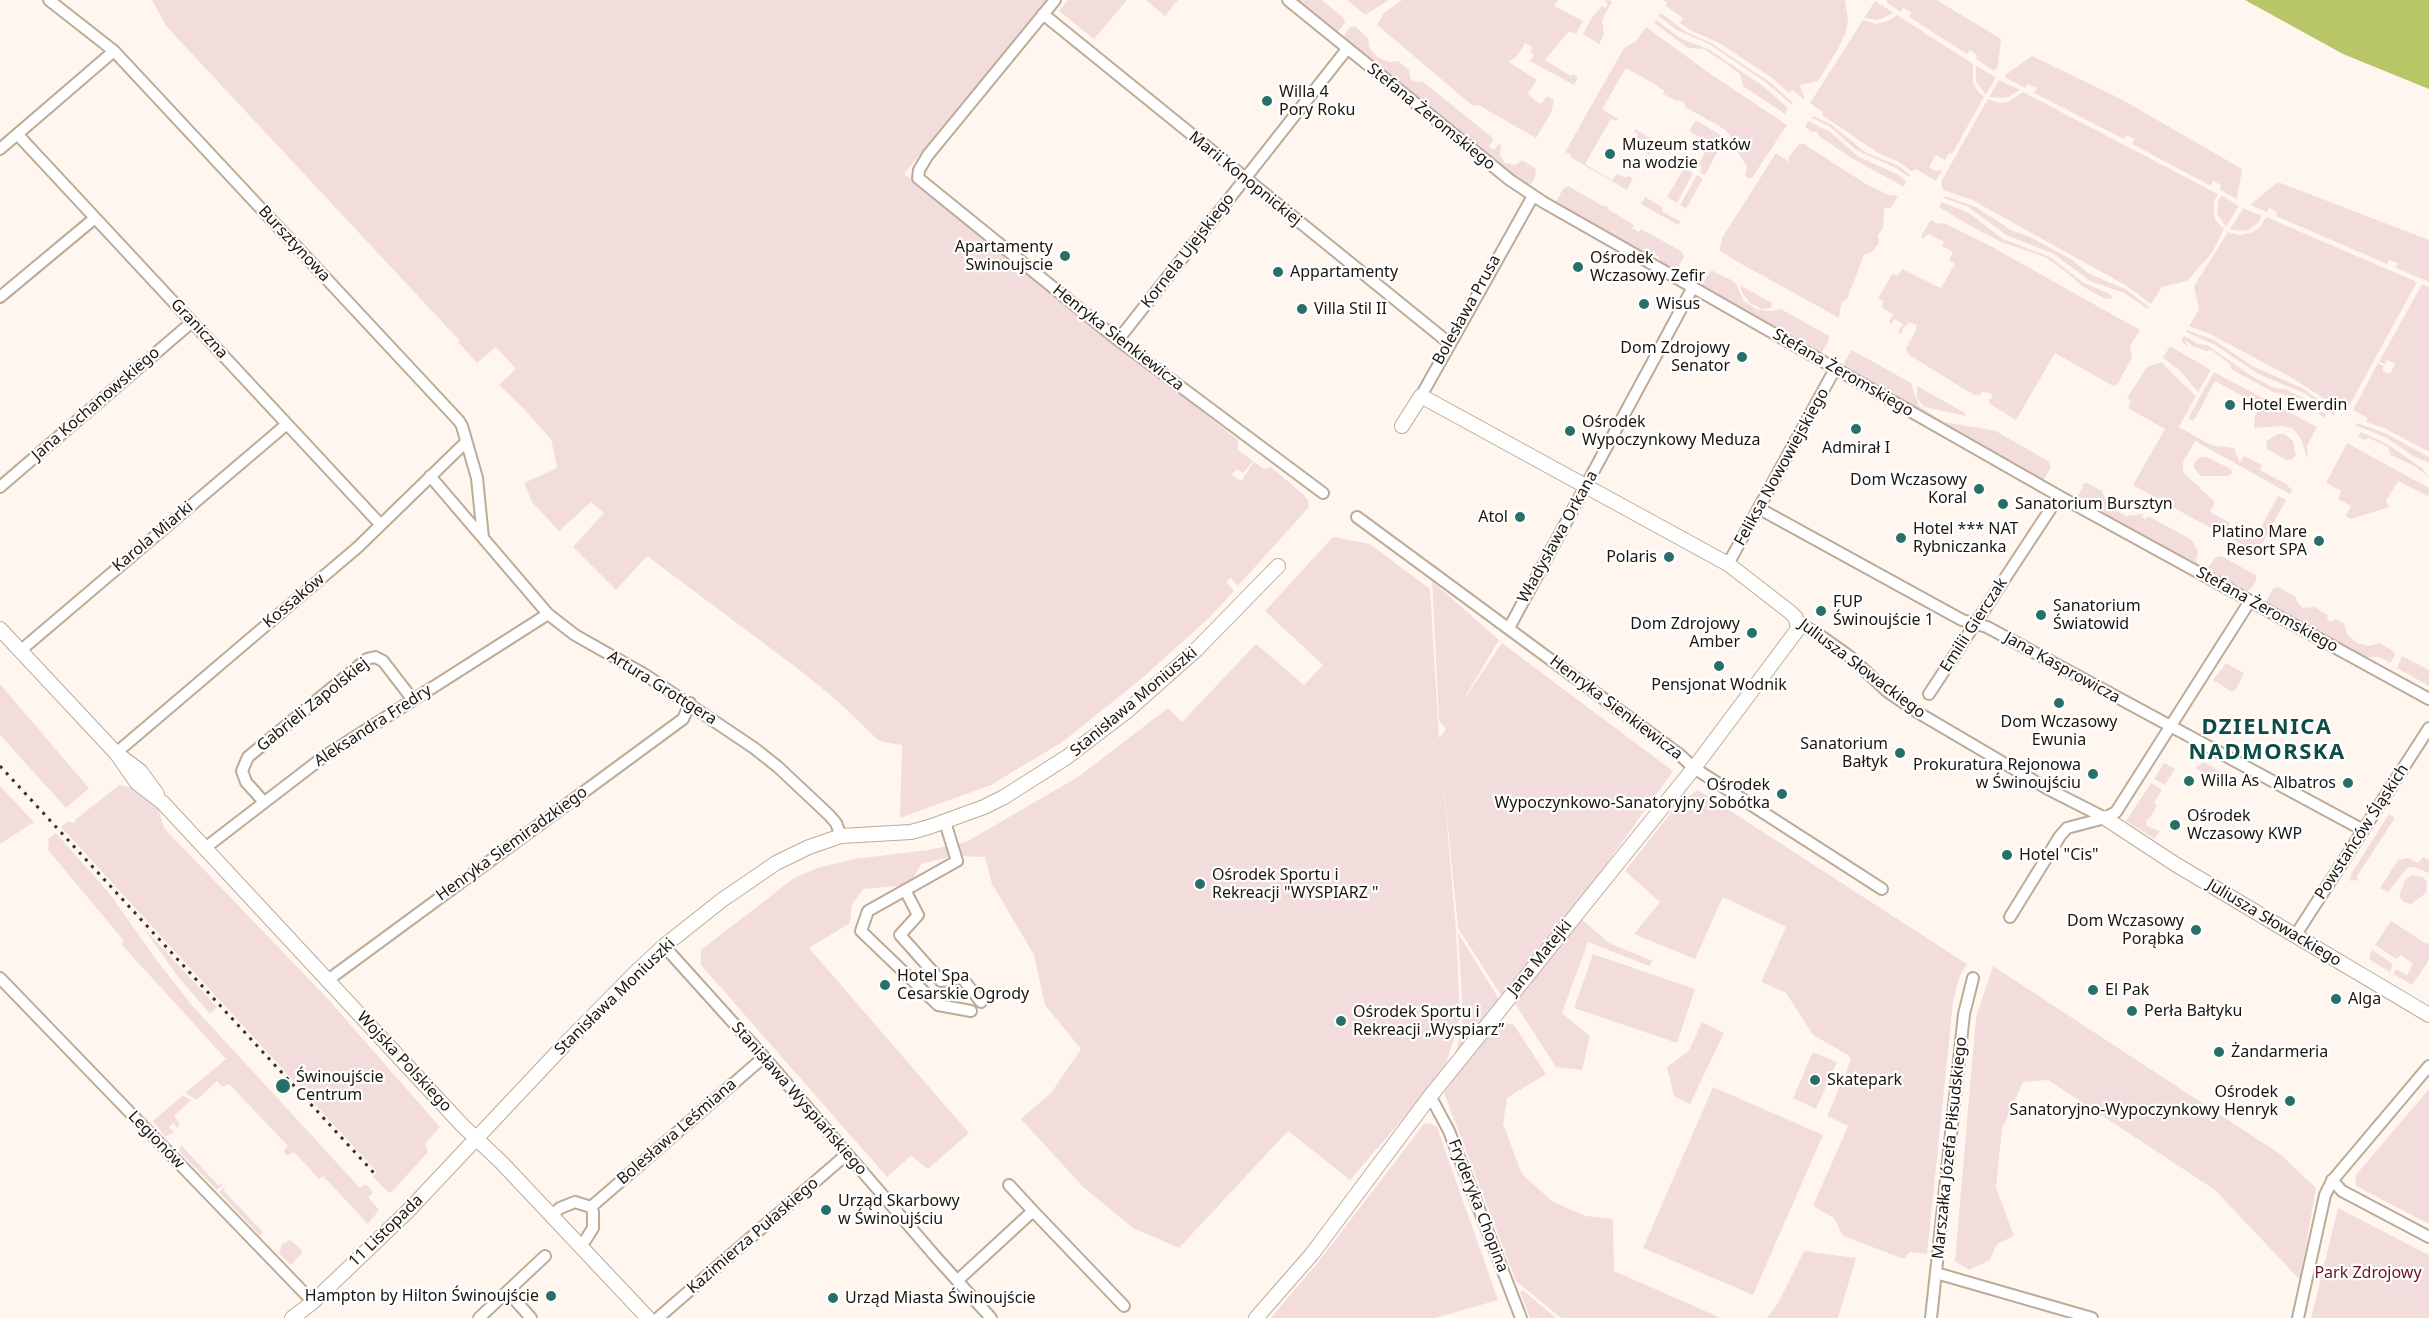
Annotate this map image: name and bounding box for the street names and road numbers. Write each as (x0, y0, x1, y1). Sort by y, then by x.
street label: Stefana Żeromskiego (1363, 59, 1499, 175)
street label: Marii Konopnickiej (1185, 128, 1305, 230)
street label: Kornela Ujejskiego (1137, 190, 1239, 312)
street label: Bursztynowa (254, 202, 334, 286)
street label: Bolesława Prusa (1429, 252, 1505, 368)
street label: Henryka Sienkiewicza (1049, 281, 1187, 395)
street label: Graniczna (166, 295, 232, 363)
street label: Stefana Żeromskiego (1769, 325, 1917, 421)
street label: Jana Kochanowskiego (28, 343, 164, 465)
street label: Feliksa Nowowiejskiego (1731, 385, 1833, 549)
street label: Władysława Orkana (1514, 468, 1602, 606)
street label: Karola Miarki (109, 498, 197, 576)
street label: Stefana Żeromskiego (2193, 563, 2341, 657)
street label: Kossaków (259, 570, 329, 632)
street label: Emilii Gierczak (1936, 574, 2012, 676)
street label: Juliusza Słowackiego (1795, 615, 1929, 723)
street label: Jana Kasprowicza (2001, 628, 2123, 708)
street label: Stanisława Moniuszki (1067, 643, 1201, 761)
street label: Artura Grottgera (604, 647, 720, 729)
street label: Henryka Sienkiewicza (1546, 652, 1686, 764)
street label: Gabrieli Zapolskiej (253, 654, 373, 756)
street label: Aleksandra Fredry (311, 681, 435, 771)
street label: Powstańców Śląskich (2311, 761, 2413, 903)
street label: Henryka Siemiradzkiego (433, 783, 591, 905)
street label: Juliusza Słowackiego (2203, 875, 2345, 971)
street label: Jana Matejki (1504, 916, 1576, 1000)
street label: Stanisława Moniuszki (551, 935, 679, 1059)
street label: Wojska Polskiego (353, 1008, 455, 1116)
street label: Stanisława Wyspiańskiego (727, 1019, 871, 1179)
street label: Marszałka Józefa Piłsudskiego (1929, 1036, 1971, 1260)
street label: Bolesława Leśmiana (613, 1075, 741, 1189)
street label: Legionów (124, 1107, 188, 1173)
street label: Fryderyka Chopina (1444, 1137, 1512, 1275)
street label: Kazimierza Pułaskiego (684, 1174, 822, 1298)
street label: 11 Listopada (345, 1191, 427, 1271)

